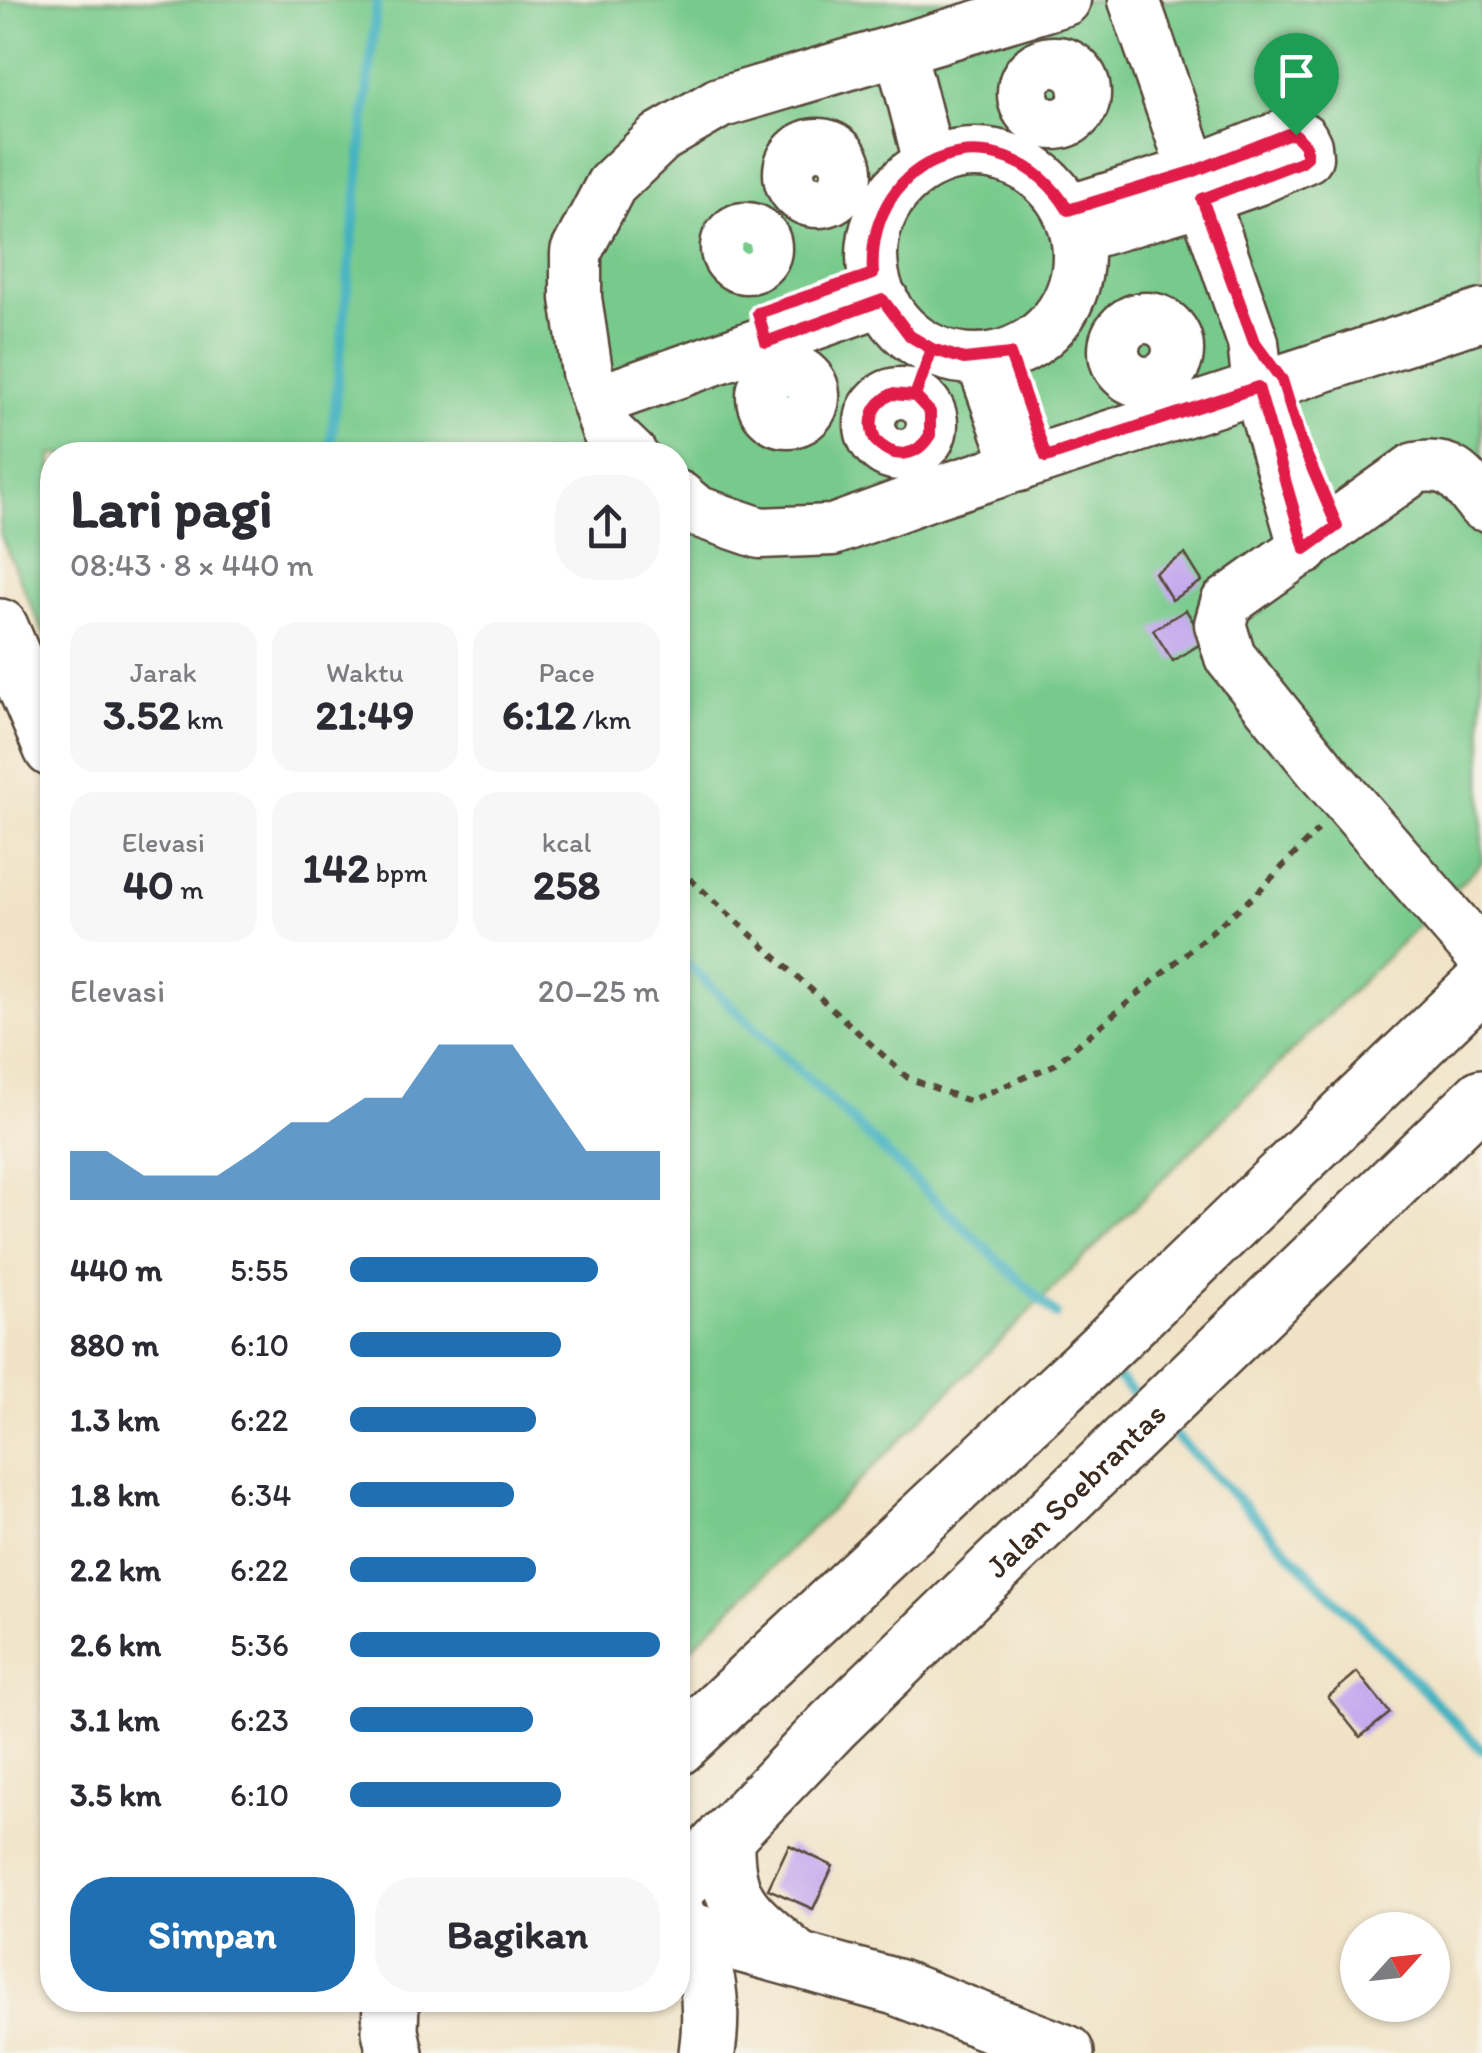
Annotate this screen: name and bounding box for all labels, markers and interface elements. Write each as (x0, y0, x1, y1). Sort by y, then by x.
pin (1254, 33, 1339, 136)
icon: arrive (1269, 48, 1324, 103)
text: Lari pagi (70, 475, 273, 541)
button: share (555, 475, 660, 580)
text: 08:43 · 8 × 440 m (70, 546, 314, 584)
text: Jarak (130, 655, 197, 689)
text: Waktu (326, 655, 404, 689)
text: Pace (539, 655, 595, 689)
text: 3.52 (103, 689, 180, 740)
text: 21:49 (315, 689, 415, 740)
text: 6:12 (502, 689, 576, 740)
text: km (180, 702, 224, 736)
text: /km (576, 702, 631, 736)
text: Elevasi (122, 825, 205, 859)
text: kcal (542, 825, 592, 859)
text: 142 (302, 842, 369, 893)
text: bpm (369, 855, 428, 889)
text: 40 (123, 859, 174, 910)
text: 258 (533, 859, 600, 910)
text: m (174, 872, 204, 906)
text: Elevasi (70, 972, 165, 1010)
text: 20–25 m (538, 972, 660, 1010)
text: 440 m (70, 1251, 162, 1289)
text: 5:55 (230, 1251, 288, 1289)
text: 880 m (70, 1326, 159, 1364)
text: 6:10 (230, 1326, 289, 1364)
street label: Jalan Soebrantas (978, 1395, 1174, 1586)
text: 1.3 km (70, 1401, 160, 1439)
text: 6:22 (230, 1401, 288, 1439)
text: 1.8 km (70, 1476, 160, 1514)
text: 6:34 (230, 1476, 291, 1514)
text: 2.2 km (70, 1551, 161, 1589)
text: 6:22 (230, 1551, 288, 1589)
text: 2.6 km (70, 1626, 161, 1664)
text: 5:36 (230, 1626, 289, 1664)
text: 3.1 km (70, 1701, 160, 1739)
text: 6:23 (230, 1701, 289, 1739)
text: 3.5 km (70, 1776, 162, 1814)
text: 6:10 (230, 1776, 289, 1814)
button: Simpan (70, 1877, 355, 1992)
button: Bagikan (375, 1877, 660, 1992)
north arrow (1340, 1912, 1450, 2022)
map controls (1340, 1912, 1450, 2022)

